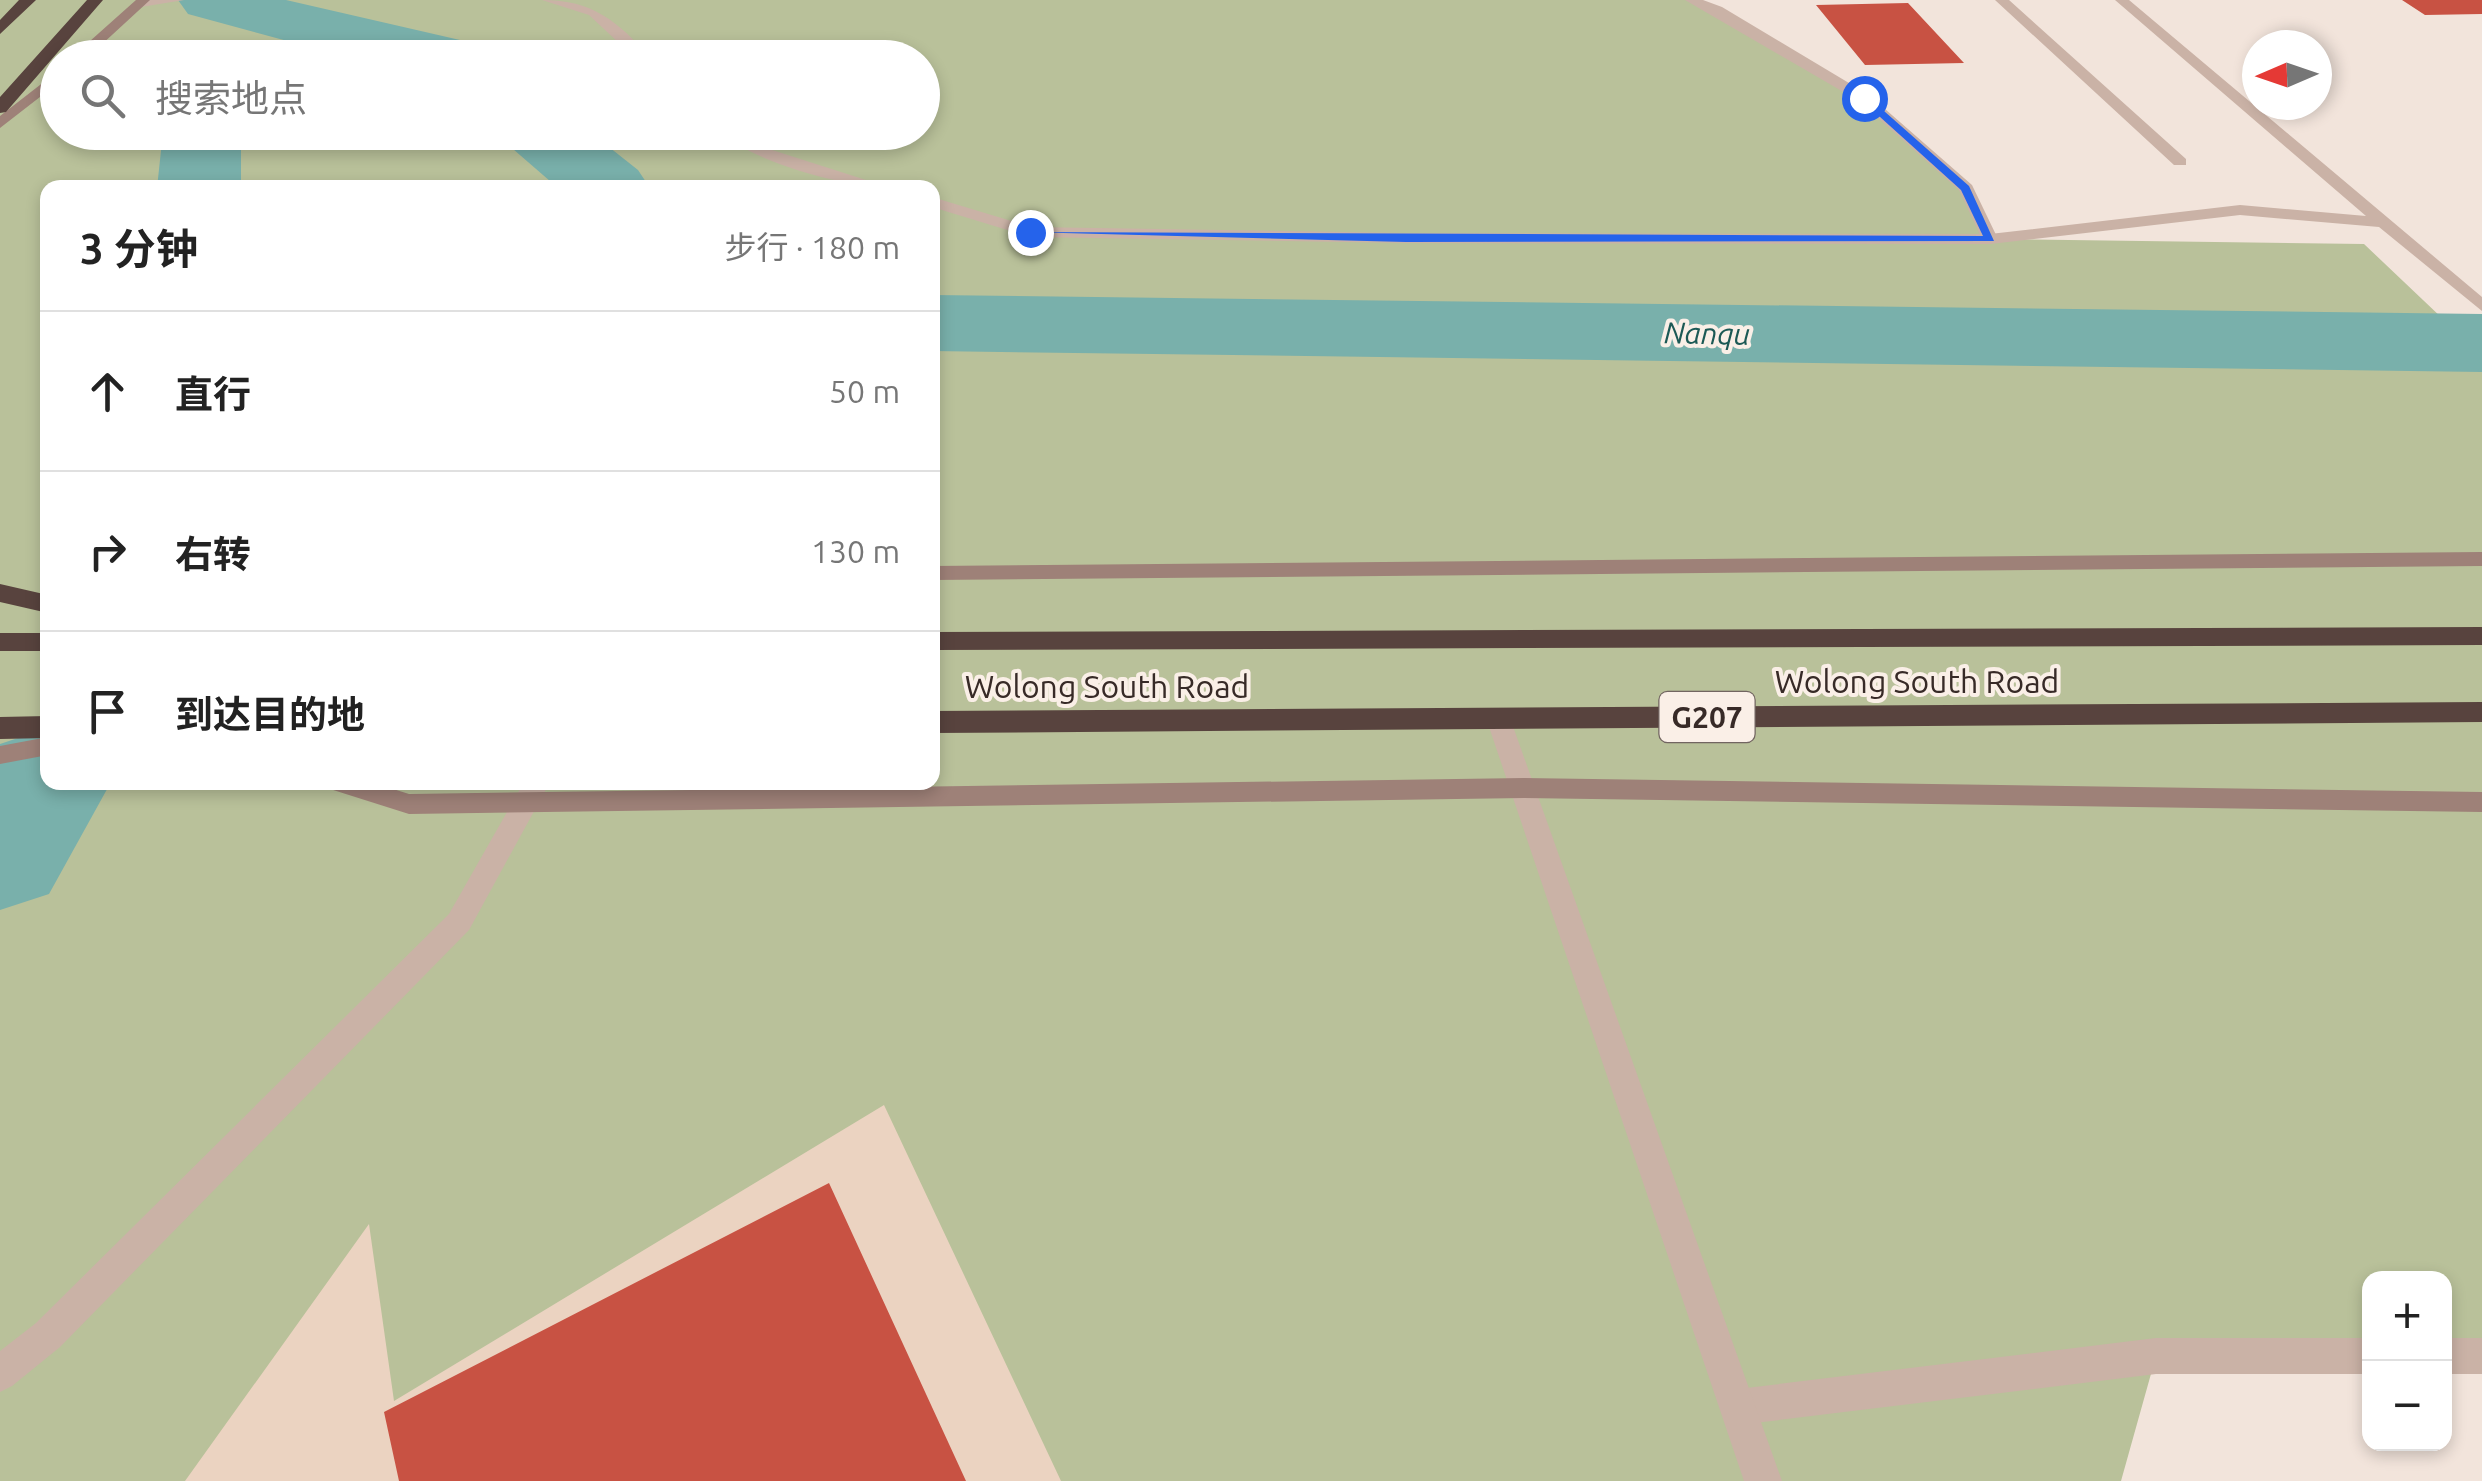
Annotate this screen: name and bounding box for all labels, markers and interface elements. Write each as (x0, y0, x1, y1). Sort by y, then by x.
north arrow (2242, 30, 2332, 120)
search box (40, 40, 940, 150)
icon: search (75, 68, 130, 123)
route start (1842, 76, 1888, 122)
text: 搜索地点 (155, 77, 307, 119)
route end (1008, 210, 1054, 256)
text: 3 分钟 (80, 225, 198, 272)
text: 步行 · 180 m (724, 229, 900, 265)
water label: Nanqu (1664, 315, 1750, 351)
icon: ahead (80, 364, 135, 419)
text: 直行 (175, 373, 251, 415)
text: 50 m (829, 373, 900, 409)
icon: right (80, 524, 135, 579)
text: 右转 (175, 533, 251, 575)
text: 130 m (811, 533, 900, 569)
street label: Wolong South Road (1775, 663, 2059, 699)
street label: Wolong South Road (965, 668, 1249, 704)
icon: arrive (80, 684, 135, 739)
road number: G207 (1660, 692, 1754, 742)
text: 到达目的地 (175, 693, 365, 735)
map controls (2362, 1271, 2452, 1451)
button: + (2362, 1271, 2452, 1361)
button: − (2362, 1361, 2452, 1451)

